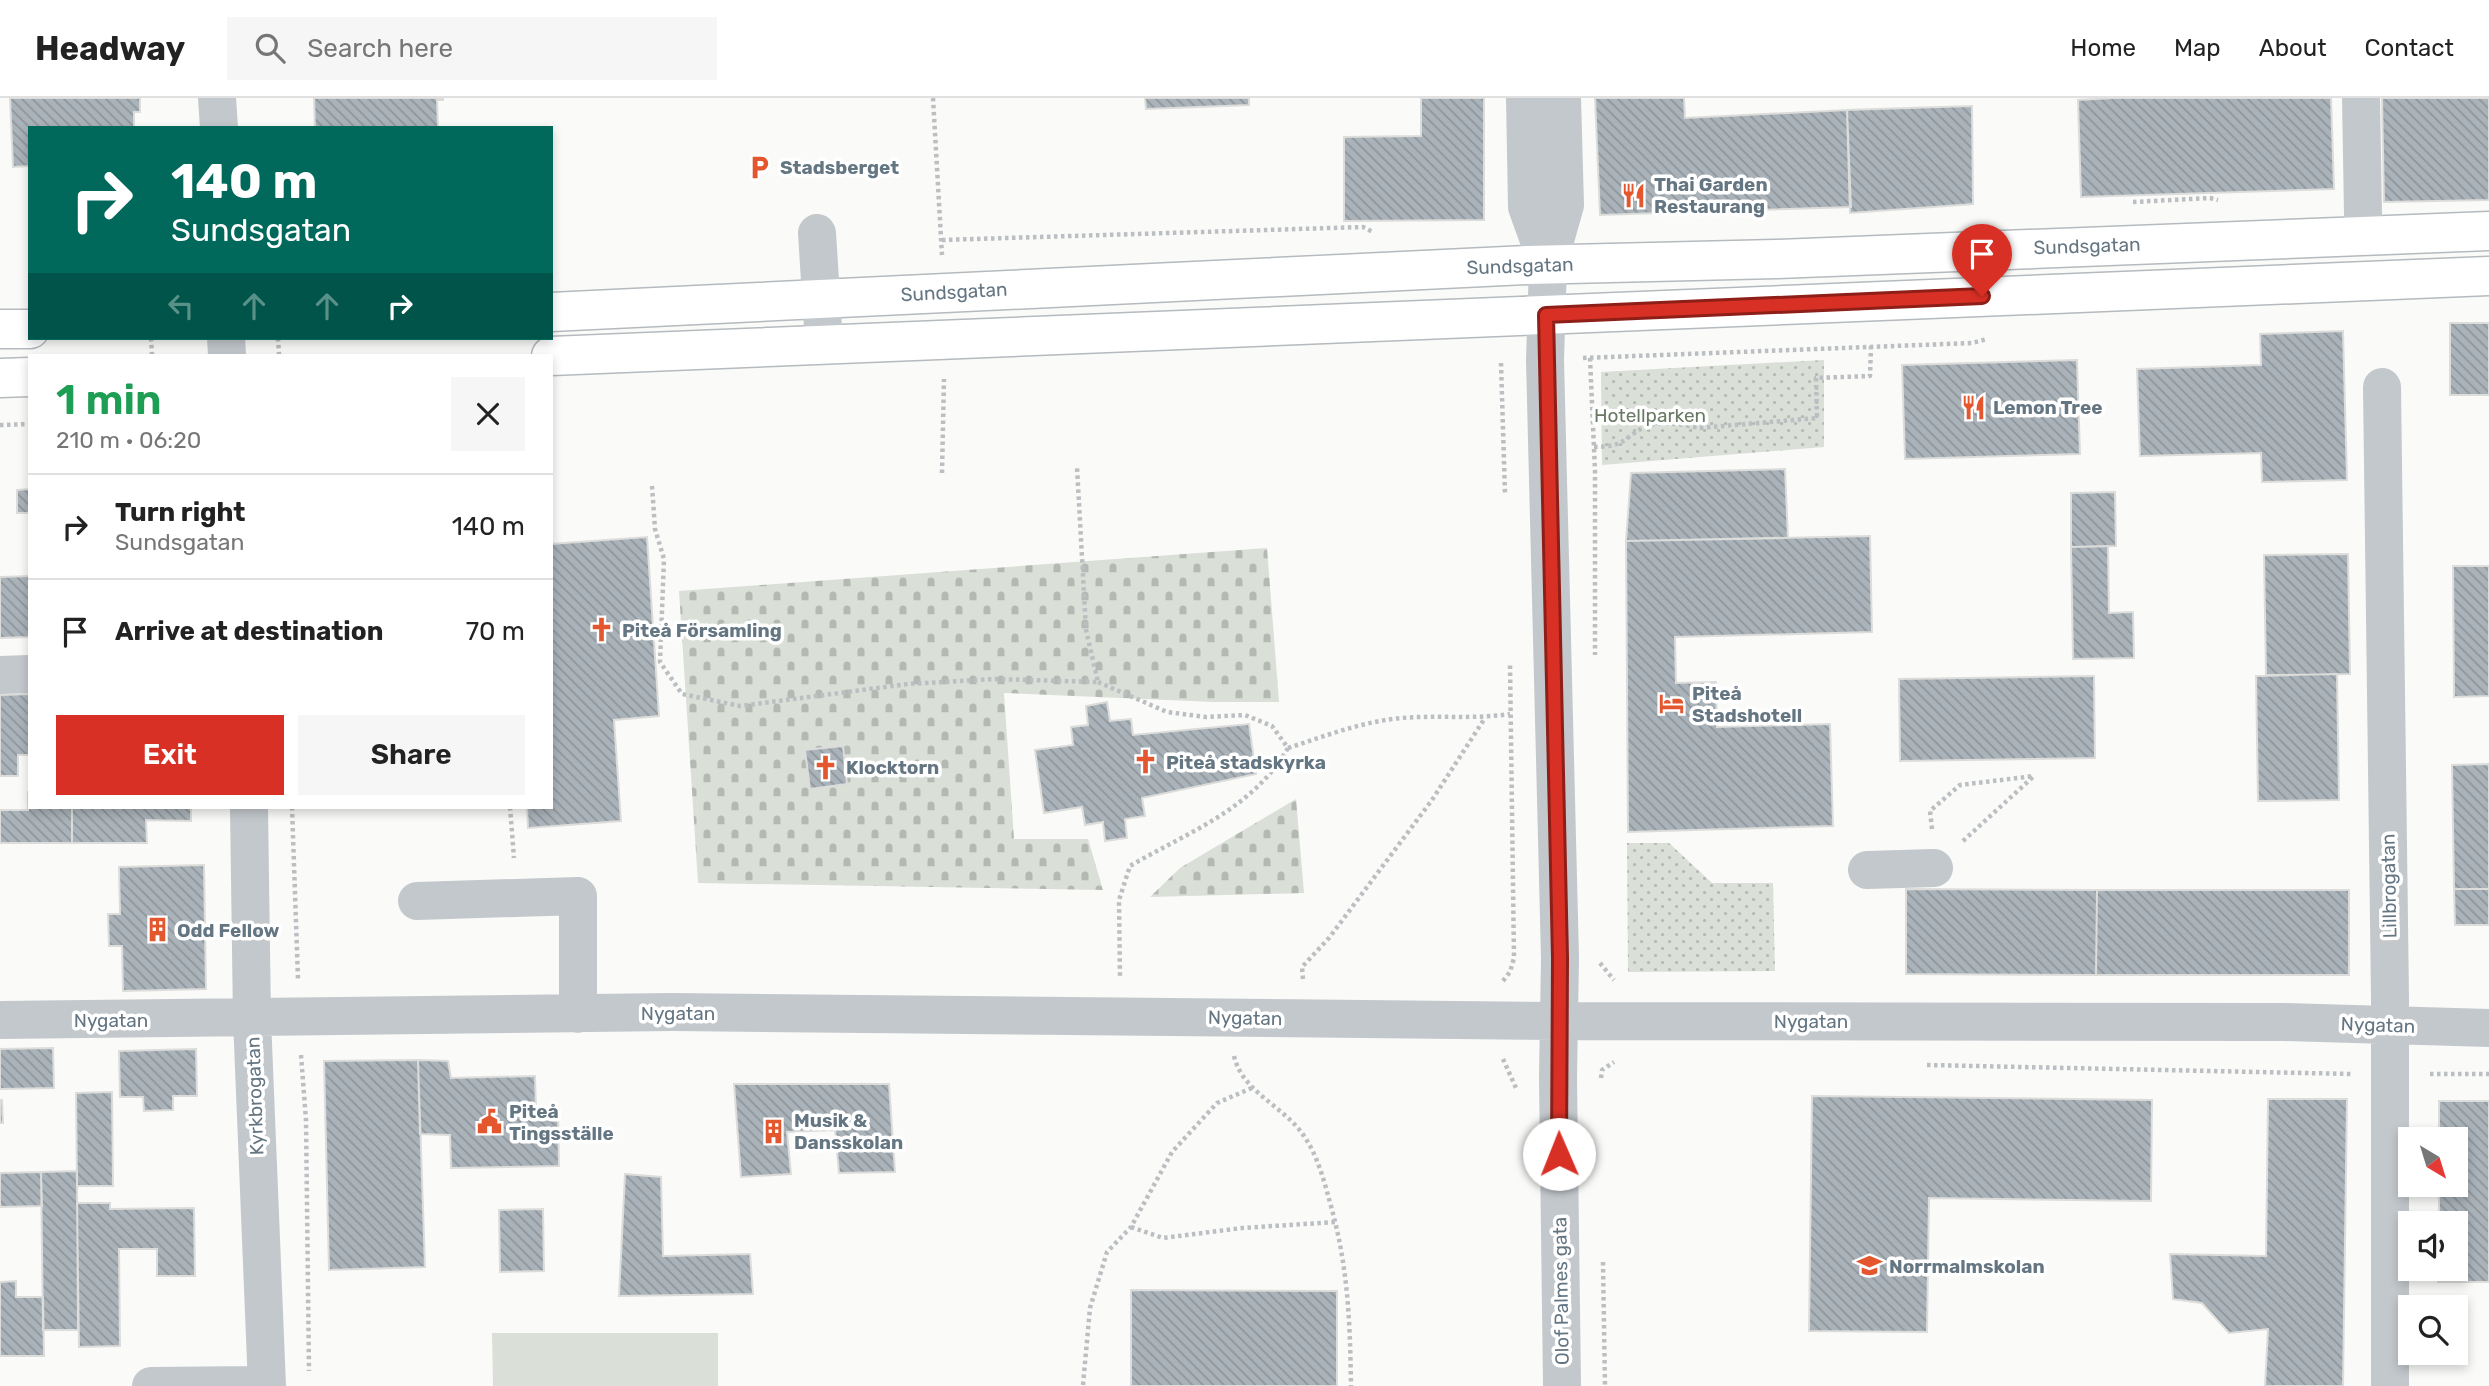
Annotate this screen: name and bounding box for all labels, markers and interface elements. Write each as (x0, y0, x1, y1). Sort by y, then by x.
search box (227, 17, 717, 80)
text: Headway (35, 29, 185, 68)
icon: search (251, 29, 289, 67)
text: Search here (307, 33, 453, 64)
text: Home (2070, 34, 2136, 62)
text: Map (2174, 34, 2221, 62)
text: About (2259, 34, 2327, 62)
text: Contact (2365, 34, 2454, 62)
text: 140 m (171, 152, 317, 210)
parking icon: Stadsberget (746, 153, 774, 181)
icon: right (56, 154, 147, 245)
place label: Stadsberget (780, 156, 899, 179)
place label: Thai Garden Restaurang (1654, 173, 1768, 218)
restaurant icon: Thai Garden Restaurang (1620, 181, 1648, 209)
text: Sundsgatan (171, 211, 351, 249)
pin (1952, 224, 2012, 296)
street label: Sundsgatan (2033, 233, 2141, 259)
icon: arrive (1963, 235, 2001, 273)
street label: Sundsgatan (1466, 253, 1574, 279)
street label: Sundsgatan (900, 278, 1008, 306)
icon: left (162, 287, 200, 325)
icon: ahead (235, 287, 273, 325)
icon: ahead (308, 287, 346, 325)
icon: right (381, 287, 419, 325)
text: 1 min (56, 375, 162, 425)
button: close (451, 377, 525, 451)
restaurant icon: Lemon Tree (1959, 393, 1987, 421)
place label: Lemon Tree (1993, 396, 2102, 419)
park label: Hotellparken (1594, 404, 1706, 427)
text: 210 m · 06:20 (56, 426, 201, 454)
text: Turn right (115, 497, 245, 528)
icon: right (56, 508, 94, 546)
text: 140 m (452, 511, 525, 542)
text: Sundsgatan (115, 528, 244, 556)
icon: arrive (56, 613, 94, 651)
text: Arrive at destination (115, 616, 383, 647)
text: 70 m (466, 616, 525, 647)
church icon: Piteå Församling (588, 616, 616, 644)
place label: Piteå Församling (622, 619, 782, 642)
place label: Piteå Stadshotell (1692, 682, 1802, 727)
hotel icon: Piteå Stadshotell (1658, 690, 1686, 718)
button: Exit (56, 715, 284, 795)
button: Share (298, 715, 525, 795)
church icon: Piteå stadskyrka (1132, 748, 1160, 776)
place label: Piteå stadskyrka (1166, 751, 1326, 774)
church icon: Klocktorn (812, 753, 840, 781)
place label: Klocktorn (846, 756, 939, 779)
street label: Lillbrogatan (2377, 833, 2401, 939)
building icon: Odd Fellow (143, 916, 171, 944)
place label: Odd Fellow (177, 919, 280, 942)
street label: Nygatan (641, 1002, 715, 1025)
street label: Nygatan (1208, 1006, 1282, 1030)
street label: Nygatan (74, 1009, 148, 1032)
street label: Nygatan (1774, 1010, 1848, 1033)
street label: Nygatan (2340, 1012, 2416, 1038)
street label: Kyrkbrogatan (241, 1036, 269, 1156)
place label: Piteå Tingsställe (509, 1100, 614, 1145)
public building icon: Piteå Tingsställe (475, 1108, 503, 1136)
place label: Musik & Dansskolan (794, 1109, 903, 1154)
building icon: Musik & Dansskolan (760, 1117, 788, 1145)
position arrow (1522, 1117, 1596, 1191)
north arrow (2398, 1127, 2468, 1197)
map controls (2398, 1127, 2468, 1365)
button: sound (2398, 1211, 2468, 1281)
street label: Olof Palmes gata (1548, 1217, 1574, 1365)
school or university icon: Norrmalmskolan (1855, 1252, 1883, 1280)
place label: Norrmalmskolan (1889, 1255, 2045, 1278)
button: search (2398, 1295, 2468, 1365)

